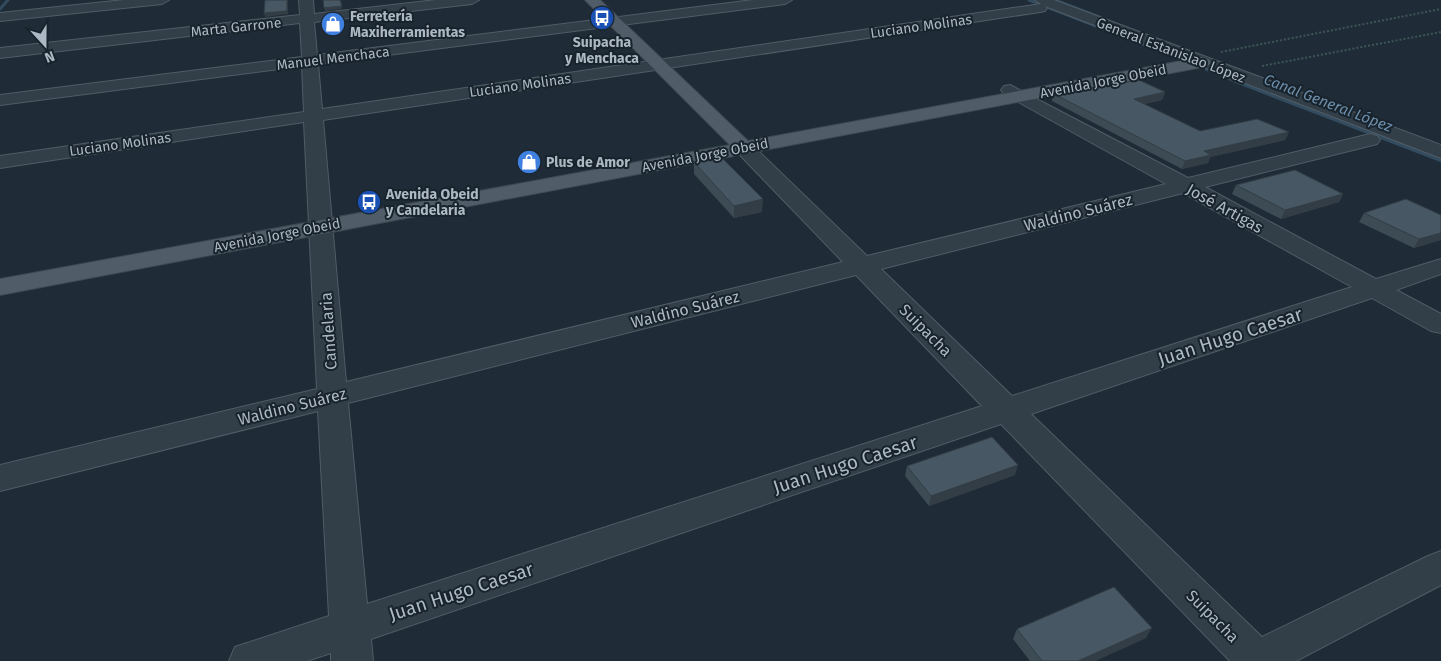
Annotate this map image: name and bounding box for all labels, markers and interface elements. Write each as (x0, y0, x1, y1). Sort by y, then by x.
bus stop icon: Suipacha y Menchaca (589, 5, 615, 31)
place label: Ferretería Maxiherramientas (350, 8, 465, 41)
shop icon: Ferretería Maxiherramientas (320, 11, 346, 37)
street label: Luciano Molinas (869, 11, 974, 42)
street label: Marta Garrone (190, 14, 282, 41)
street label: General Estanislao López (1094, 14, 1248, 87)
north arrow (20, 20, 70, 70)
place label: Suipacha y Menchaca (564, 34, 639, 67)
street label: Manuel Menchaca (276, 43, 391, 74)
text: N (42, 47, 57, 66)
street label: Avenida Jorge Obeid (1038, 61, 1168, 102)
street label: Luciano Molinas (468, 70, 573, 101)
water label: Canal General López (1261, 70, 1395, 136)
street label: Luciano Molinas (68, 129, 173, 160)
street label: Avenida Jorge Obeid (640, 135, 770, 176)
shop icon: Plus de Amor (516, 149, 542, 175)
place label: Plus de Amor (546, 154, 630, 171)
street label: José Artigas (1183, 180, 1266, 237)
place label: Avenida Obeid y Candelaria (385, 186, 479, 219)
bus stop icon: Avenida Obeid y Candelaria (356, 189, 382, 215)
street label: Waldino Suárez (1022, 190, 1134, 235)
street label: Avenida Jorge Obeid (212, 215, 342, 256)
street label: Waldino Suárez (629, 287, 741, 332)
street label: Candelaria (316, 291, 341, 370)
street label: Suipacha (895, 300, 956, 361)
street label: Juan Hugo Caesar (1155, 302, 1306, 371)
street label: Waldino Suárez (236, 384, 348, 429)
street label: Juan Hugo Caesar (770, 430, 921, 499)
street label: Juan Hugo Caesar (386, 557, 537, 626)
street label: Suipacha (1182, 586, 1243, 647)

